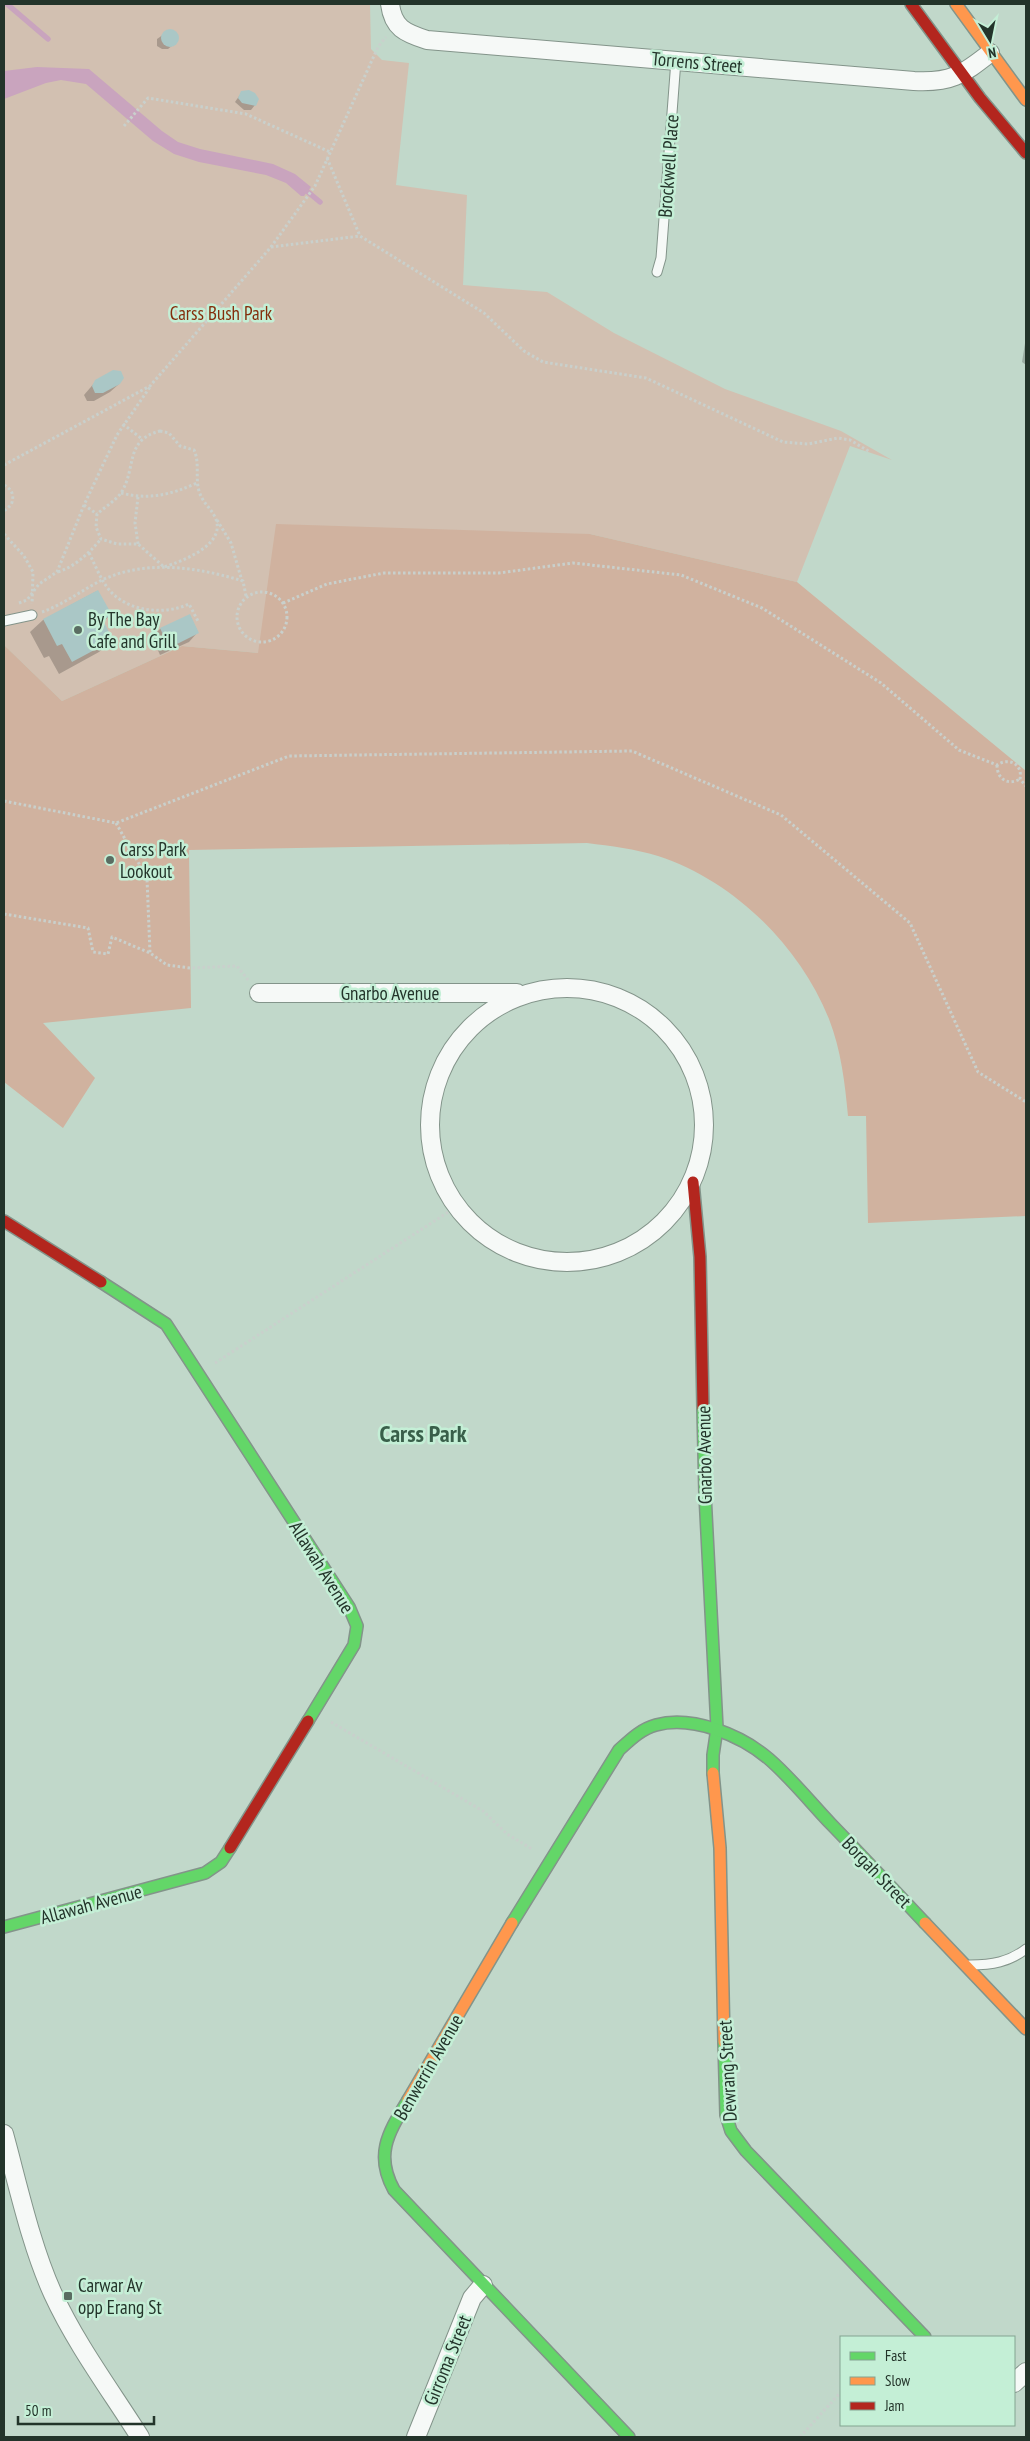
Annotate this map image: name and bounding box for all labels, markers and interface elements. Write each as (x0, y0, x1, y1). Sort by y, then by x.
north arrow (965, 15, 1015, 65)
text: N (987, 43, 998, 62)
street label: Torrens Street (651, 46, 744, 78)
street label: Brockwell Place (652, 114, 684, 218)
park label: Carss Bush Park (170, 301, 273, 325)
place label: By The Bay Cafe and Grill (88, 607, 177, 653)
marker: By The Bay Cafe and Grill (72, 624, 84, 636)
place label: Carss Park Lookout (120, 837, 187, 883)
marker: Carss Park Lookout (104, 854, 116, 866)
street label: Gnarbo Avenue (341, 981, 439, 1005)
street label: Gnarbo Avenue (691, 1405, 717, 1504)
district label: Carss Park (379, 1418, 467, 1449)
street label: Allawah Avenue (284, 1516, 360, 1618)
street label: Borgah Street (837, 1831, 917, 1913)
street label: Allawah Avenue (38, 1879, 145, 1929)
street label: Benwerrin Avenue (388, 2010, 468, 2124)
street label: Dewrang Street (712, 2019, 742, 2122)
place label: Carwar Av opp Erang St (78, 2273, 162, 2319)
marker: Carwar Av opp Erang St (62, 2290, 74, 2302)
street label: Girroma Street (418, 2311, 476, 2409)
legend (840, 2336, 1015, 2426)
text: Fast (885, 2346, 906, 2365)
text: Slow (885, 2371, 910, 2390)
scale bar (18, 2394, 154, 2426)
text: Jam (884, 2396, 904, 2415)
text: 50 m (25, 2401, 51, 2420)

